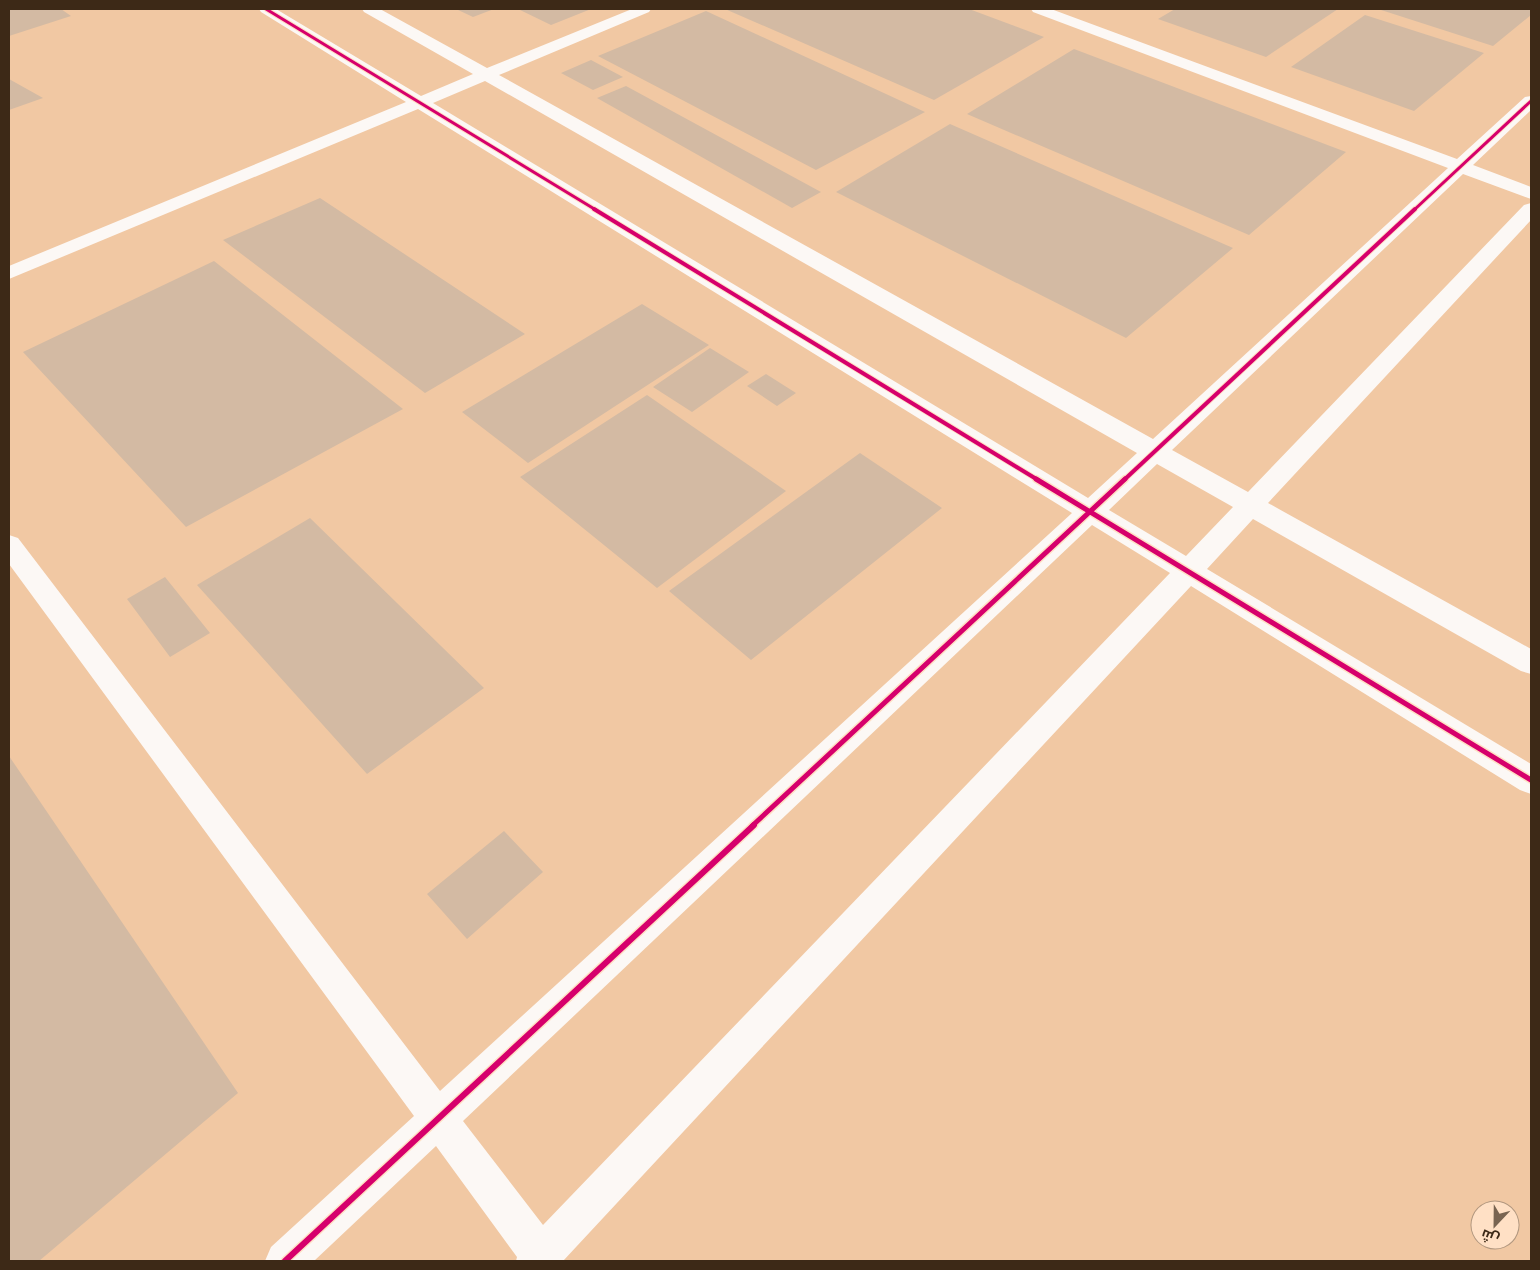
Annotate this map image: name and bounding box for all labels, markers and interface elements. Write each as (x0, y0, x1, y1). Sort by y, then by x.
north arrow (1470, 1200, 1520, 1250)
text: ش (1479, 1225, 1502, 1248)

